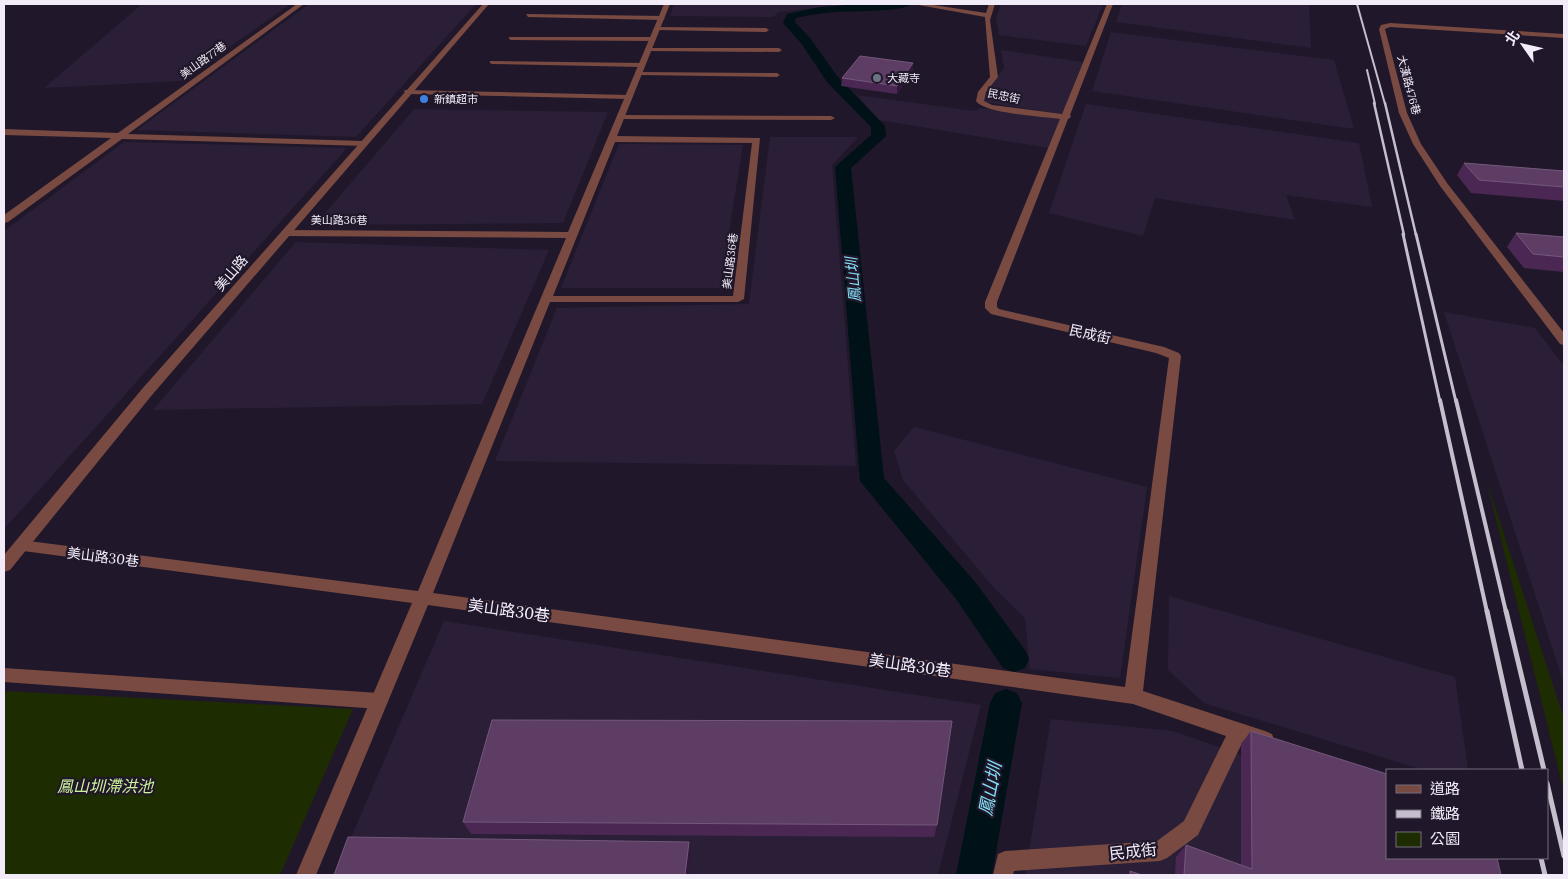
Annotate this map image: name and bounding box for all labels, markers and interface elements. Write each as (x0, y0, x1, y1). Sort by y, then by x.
north arrow (1498, 20, 1548, 70)
text: 北 (1501, 27, 1524, 49)
street label: 美山路77巷 (177, 38, 229, 82)
street label: 大漢路476巷 (1394, 54, 1424, 116)
place label: 大藏寺 (887, 71, 920, 85)
marker: 大藏寺 (871, 72, 883, 84)
street label: 民忠街 (986, 86, 1022, 106)
place label: 新鎮超市 (434, 92, 478, 106)
marker: 新鎮超市 (418, 93, 430, 105)
street label: 美山路36巷 (311, 213, 367, 227)
street label: 美山路36巷 (720, 232, 740, 290)
street label: 美山路 (210, 251, 252, 295)
water label: 鳳山圳 (841, 255, 864, 303)
street label: 民成街 (1068, 321, 1112, 347)
street label: 美山路30巷 (66, 544, 140, 570)
street label: 美山路30巷 (467, 594, 551, 626)
street label: 美山路30巷 (868, 649, 952, 681)
water label: 鳳山圳 (974, 757, 1007, 818)
legend (1386, 769, 1548, 859)
park label: 鳳山圳滯洪池 (57, 776, 155, 796)
text: 道路 (1430, 779, 1460, 798)
text: 鐵路 (1430, 804, 1460, 823)
text: 公園 (1430, 829, 1460, 848)
street label: 民成街 (1108, 839, 1158, 863)

